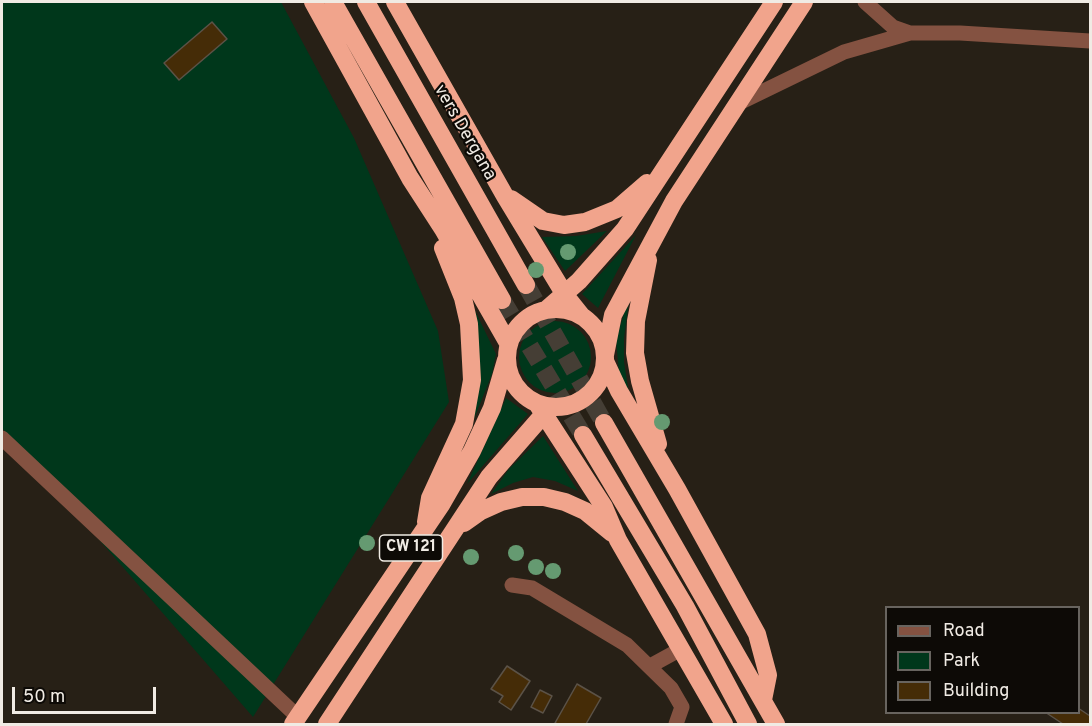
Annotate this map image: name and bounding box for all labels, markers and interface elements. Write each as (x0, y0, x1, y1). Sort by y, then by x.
street label: vers Dergana (428, 81, 500, 185)
road number: CW 121 (380, 535, 442, 561)
legend (885, 606, 1080, 714)
text: Road (943, 620, 985, 643)
text: Park (943, 650, 980, 673)
scale bar (15, 675, 159, 713)
text: Building (943, 680, 1009, 703)
text: 50 m (23, 686, 65, 709)

